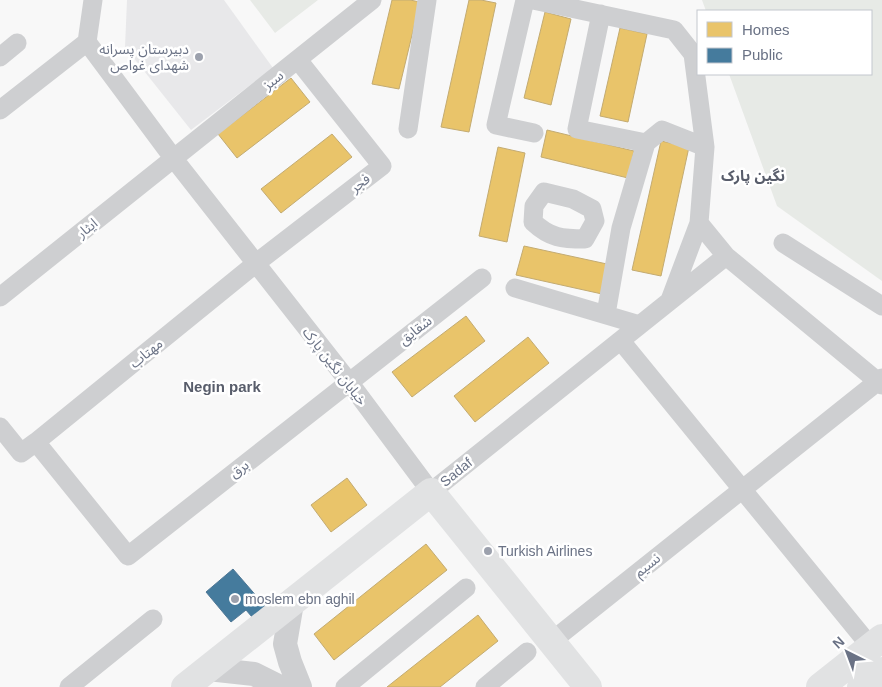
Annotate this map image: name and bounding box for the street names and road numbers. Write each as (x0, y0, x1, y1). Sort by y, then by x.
street label: سبز (259, 67, 287, 94)
street label: فجر (346, 170, 374, 197)
street label: ایثار (73, 215, 101, 243)
street label: شقایق (395, 312, 436, 349)
street label: خیابان نگین پارک (298, 324, 370, 409)
street label: مهتاب (126, 335, 166, 372)
street label: Sadaf (437, 454, 475, 490)
street label: برق (226, 456, 252, 482)
street label: نسیم (631, 550, 665, 583)

